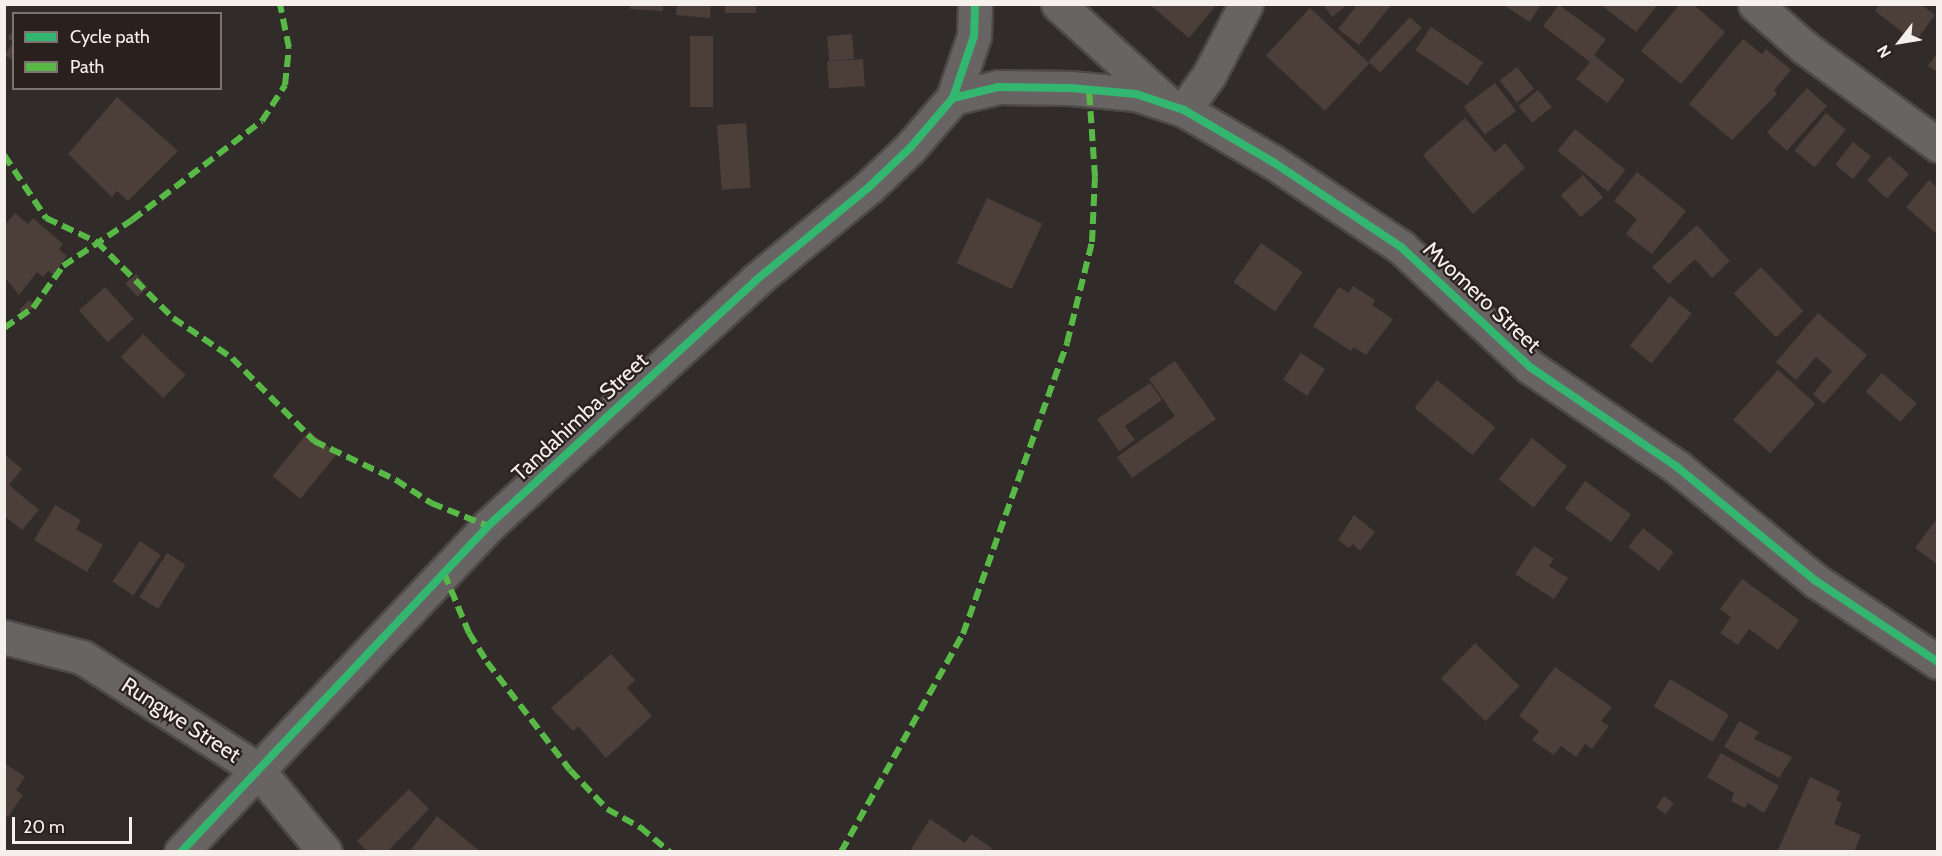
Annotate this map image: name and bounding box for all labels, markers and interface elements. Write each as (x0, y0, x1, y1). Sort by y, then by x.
legend (12, 12, 222, 90)
north arrow (1870, 12, 1930, 72)
text: Cycle path (70, 26, 150, 48)
text: N (1873, 42, 1895, 61)
text: Path (70, 56, 104, 78)
street label: Mvomero Street (1418, 236, 1546, 358)
street label: Tandahimba Street (507, 347, 653, 487)
street label: Rungwe Street (117, 672, 245, 768)
scale bar (15, 805, 135, 843)
text: 20 m (23, 816, 65, 838)

